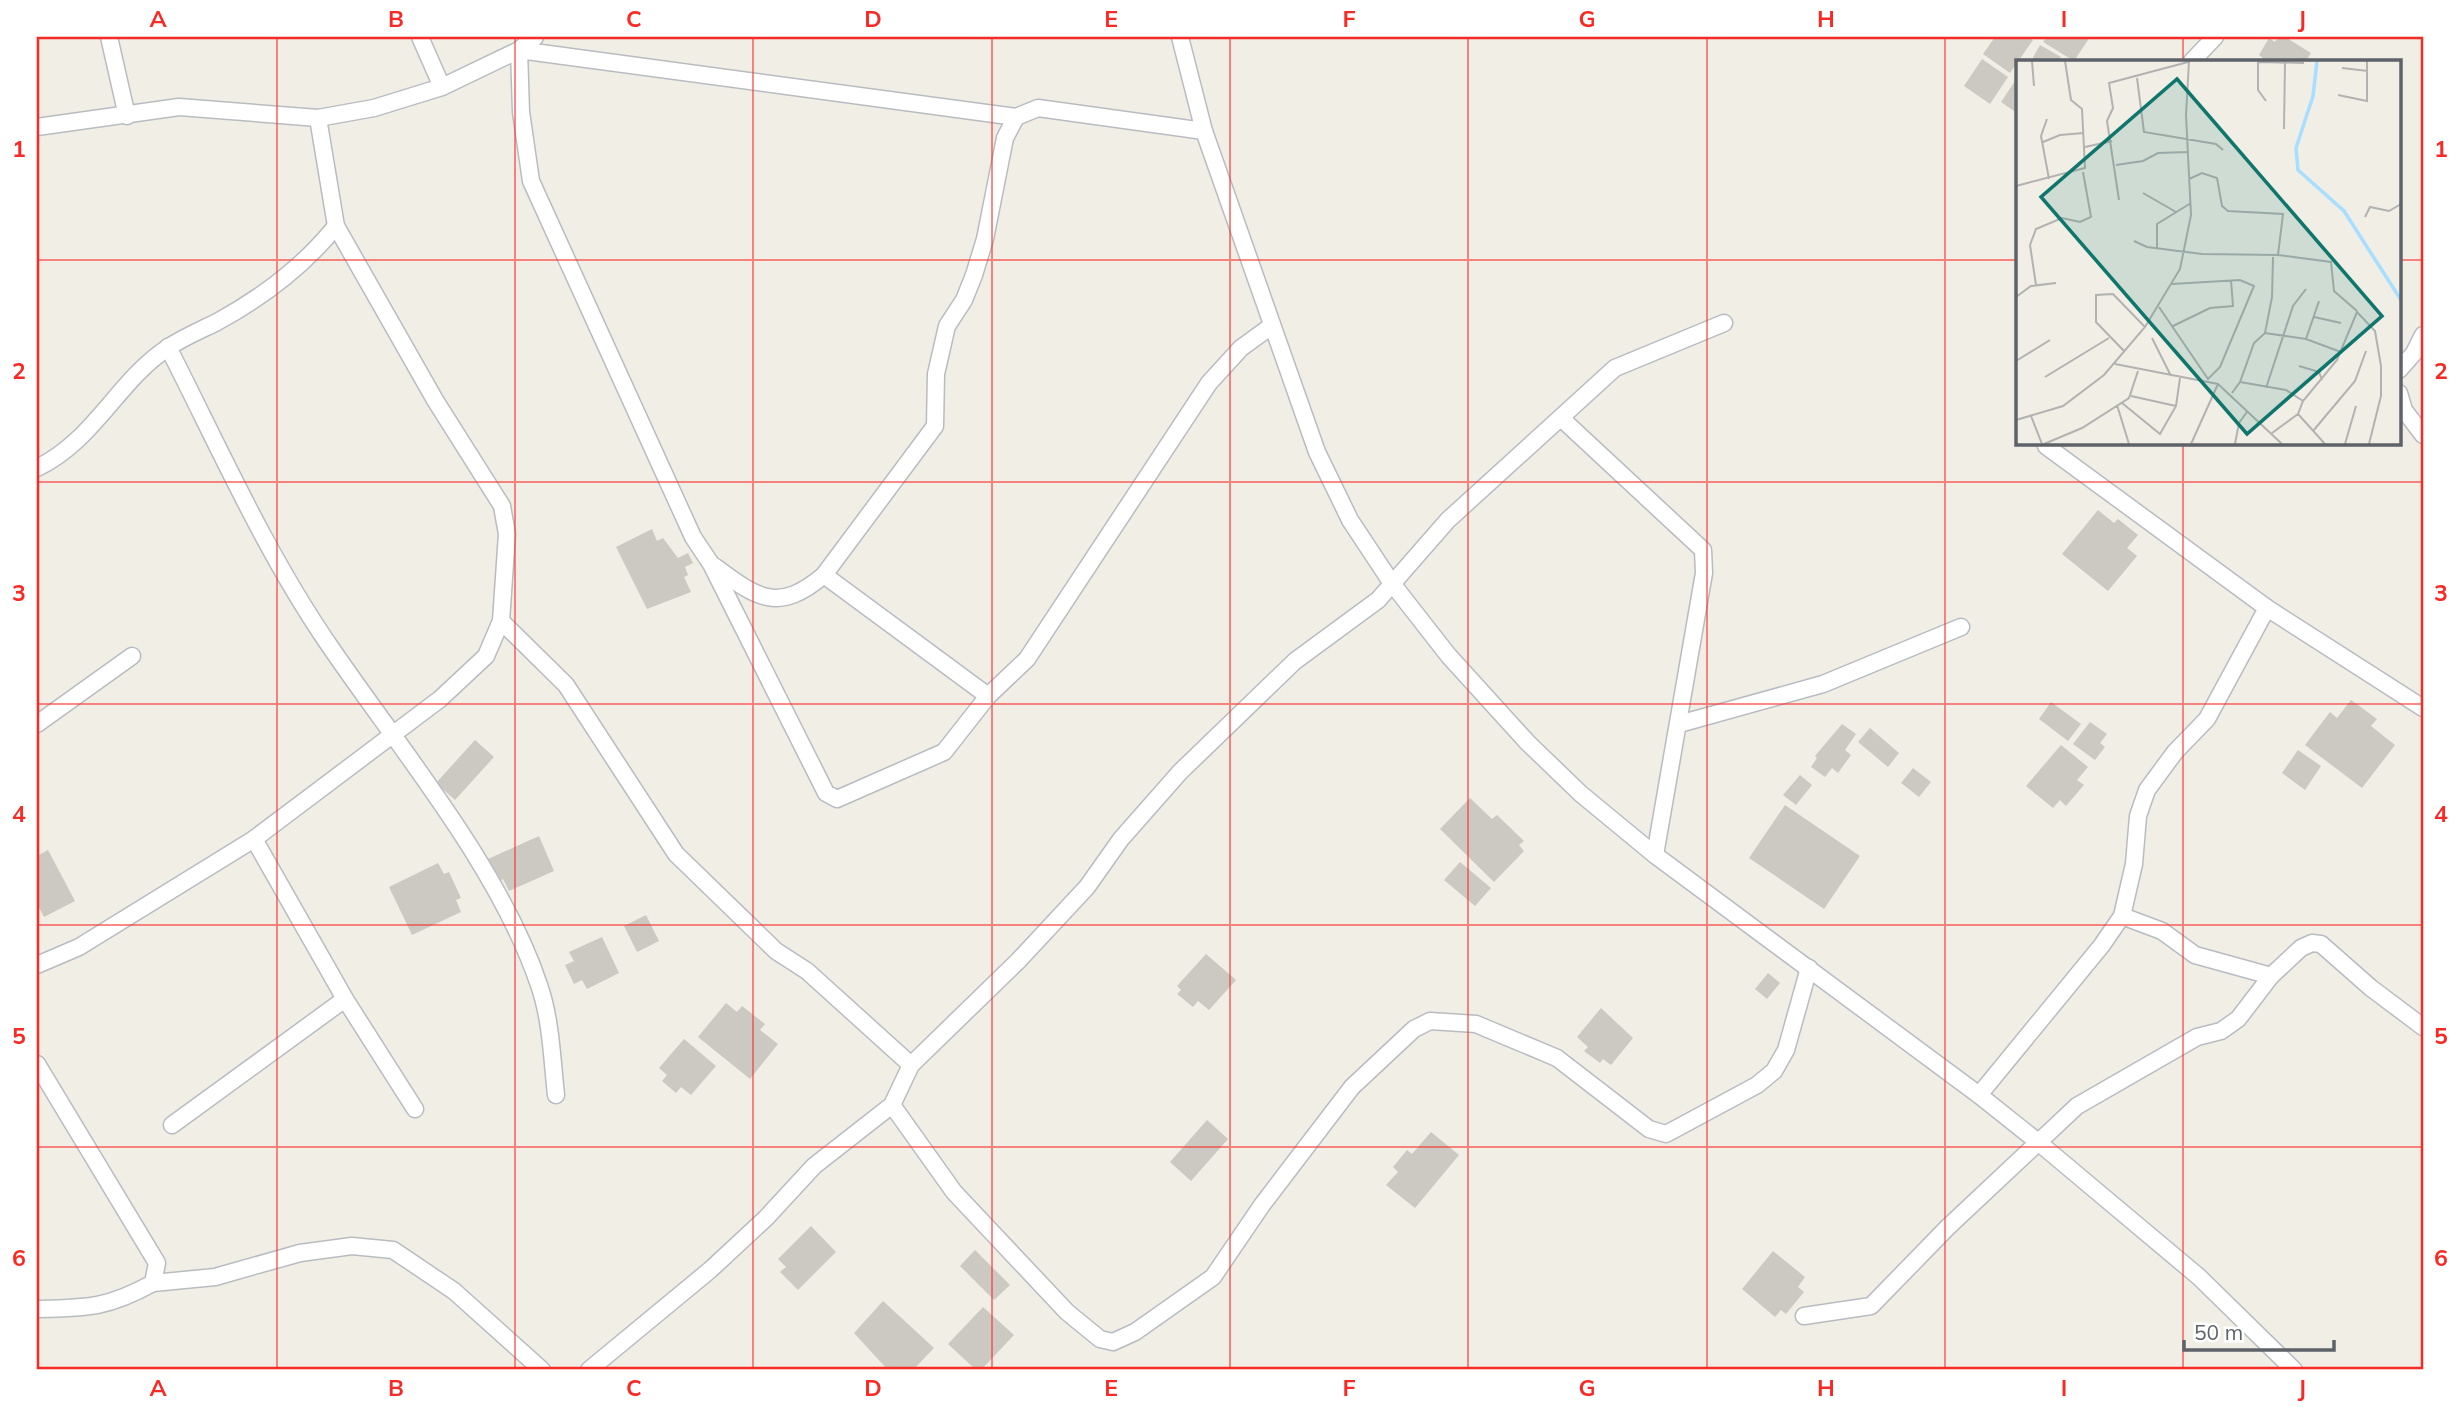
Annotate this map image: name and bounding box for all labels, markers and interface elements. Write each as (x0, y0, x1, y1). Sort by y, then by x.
text: A (149, 4, 167, 33)
text: B (388, 4, 404, 33)
text: C (626, 4, 642, 33)
text: D (864, 4, 882, 33)
text: E (1104, 4, 1118, 33)
text: F (1342, 4, 1356, 33)
text: G (1578, 4, 1596, 33)
text: H (1817, 4, 1835, 33)
text: I (2061, 4, 2067, 33)
text: J (2298, 4, 2306, 33)
inset map (2016, 60, 2400, 444)
text: 1 (12, 134, 26, 163)
text: 1 (2434, 134, 2448, 163)
text: 2 (12, 356, 26, 385)
text: 2 (2434, 356, 2448, 385)
text: 3 (12, 578, 26, 607)
text: 3 (2434, 578, 2448, 607)
text: 4 (12, 799, 26, 828)
text: 4 (2434, 799, 2448, 828)
text: 5 (12, 1021, 26, 1050)
text: 5 (2434, 1021, 2448, 1050)
text: 6 (12, 1243, 26, 1272)
text: 6 (2434, 1243, 2448, 1272)
scale bar (2184, 1309, 2334, 1353)
text: 50 m (2194, 1319, 2243, 1345)
text: A (149, 1373, 167, 1402)
text: B (388, 1373, 404, 1402)
text: C (626, 1373, 642, 1402)
text: D (864, 1373, 882, 1402)
text: E (1104, 1373, 1118, 1402)
text: F (1342, 1373, 1356, 1402)
text: G (1578, 1373, 1596, 1402)
text: H (1817, 1373, 1835, 1402)
text: I (2061, 1373, 2067, 1402)
text: J (2298, 1373, 2306, 1402)

